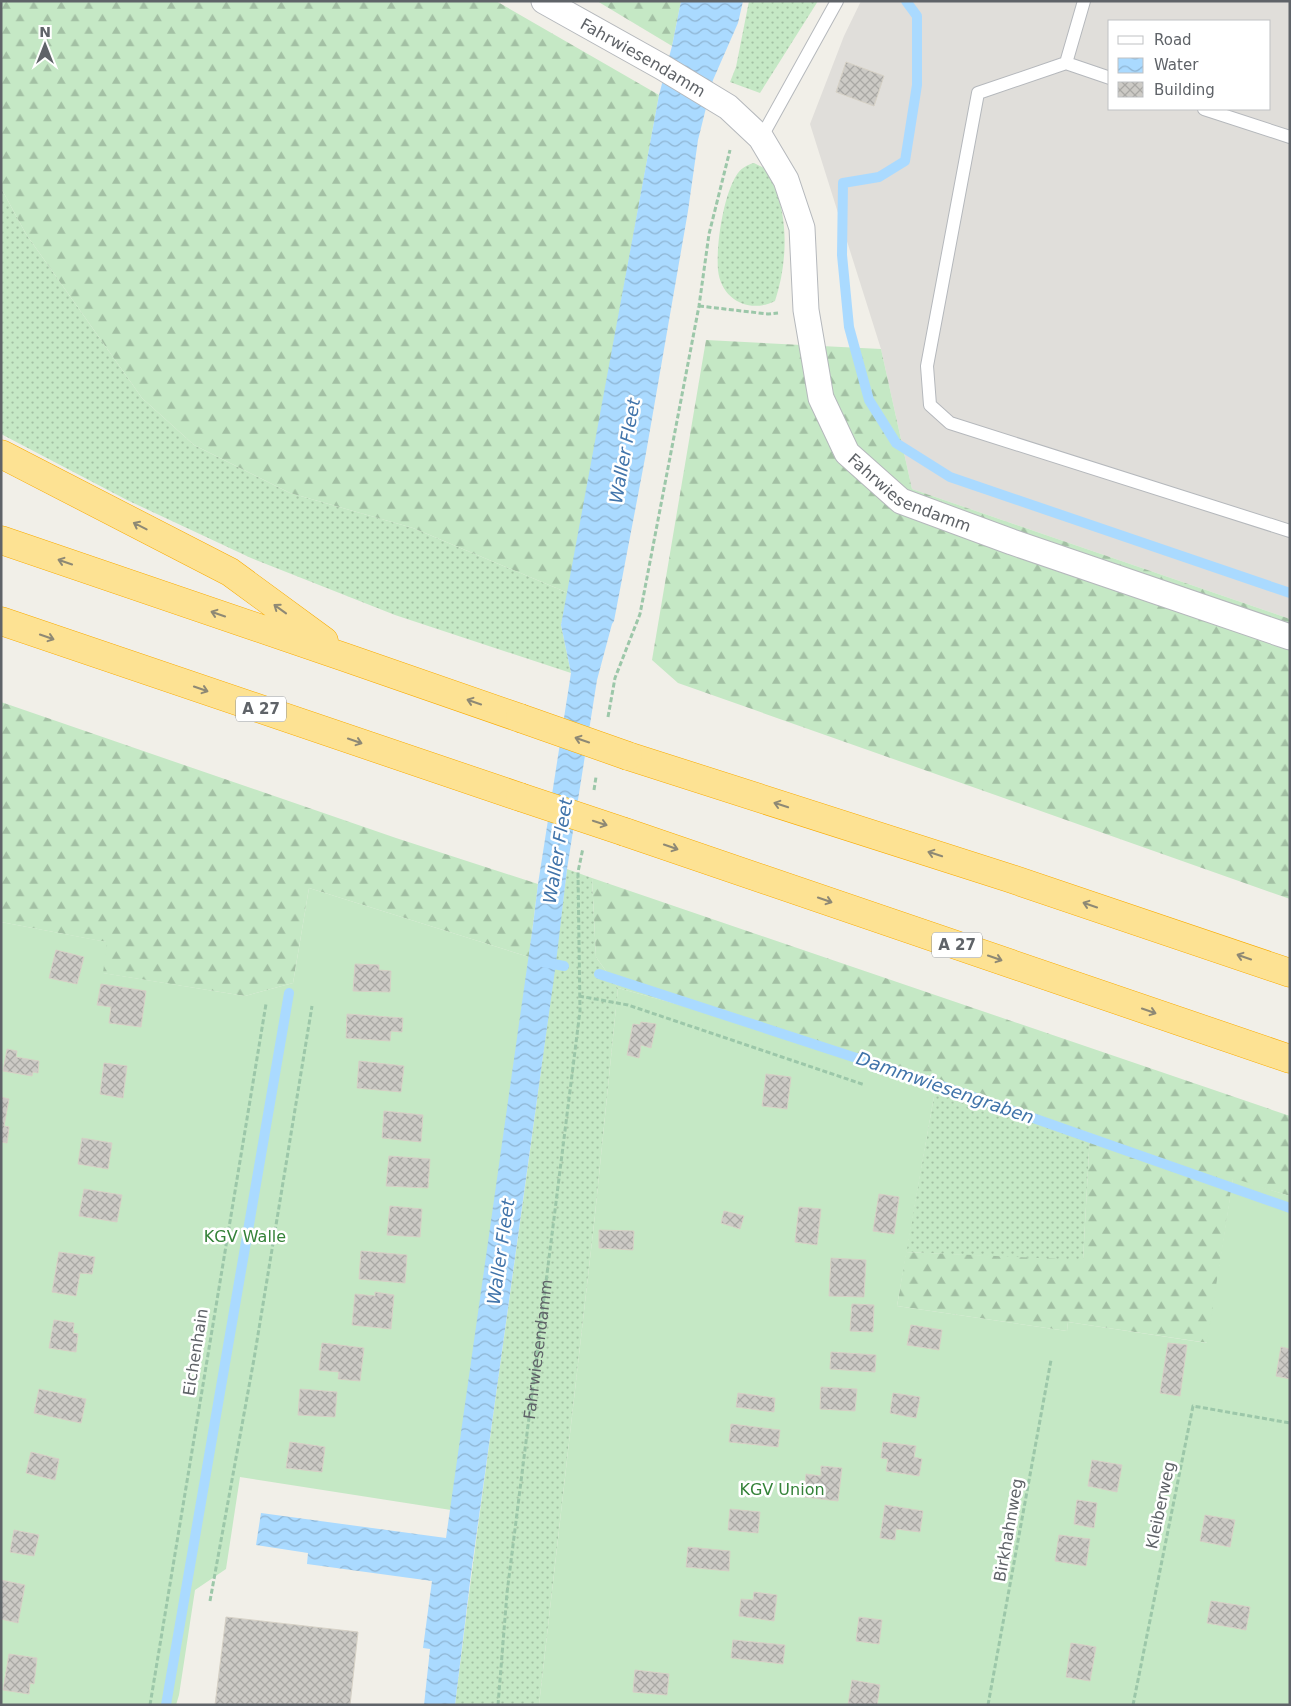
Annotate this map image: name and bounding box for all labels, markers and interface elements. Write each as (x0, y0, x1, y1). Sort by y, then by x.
street label: Fahrwiesendamm (577, 14, 709, 101)
north arrow (20, 20, 70, 70)
legend (1108, 20, 1271, 110)
text: N (39, 24, 51, 40)
text: Road (1154, 31, 1192, 49)
text: Water (1154, 56, 1199, 74)
text: Building (1154, 81, 1215, 99)
water label: Waller Fleet (605, 396, 644, 505)
street label: Fahrwiesendamm (844, 450, 974, 536)
one-way arrow (133, 521, 148, 530)
one-way arrow (57, 557, 73, 566)
one-way arrow (273, 604, 287, 614)
one-way arrow (211, 609, 227, 618)
one-way arrow (39, 633, 55, 642)
one-way arrow (193, 685, 209, 694)
road number: A 27 (236, 696, 286, 722)
one-way arrow (466, 697, 482, 706)
one-way arrow (575, 735, 590, 744)
one-way arrow (347, 737, 363, 746)
water label: Waller Fleet (539, 796, 576, 905)
one-way arrow (773, 799, 789, 809)
one-way arrow (591, 819, 607, 828)
one-way arrow (663, 843, 678, 852)
one-way arrow (928, 849, 944, 858)
one-way arrow (817, 896, 832, 905)
one-way arrow (1082, 900, 1098, 909)
road number: A 27 (932, 932, 982, 958)
one-way arrow (1236, 952, 1252, 962)
one-way arrow (987, 954, 1003, 963)
one-way arrow (1141, 1006, 1157, 1016)
water label: Dammwiesengraben (854, 1047, 1037, 1128)
water label: Waller Fleet (483, 1197, 518, 1306)
park label: KGV Walle (204, 1227, 286, 1246)
street label: Fahrwiesendamm (520, 1278, 556, 1421)
street label: Eichenhain (179, 1307, 212, 1397)
street label: Kleiberweg (1142, 1460, 1179, 1551)
street label: Birkhahnweg (990, 1477, 1027, 1583)
park label: KGV Union (739, 1480, 825, 1499)

